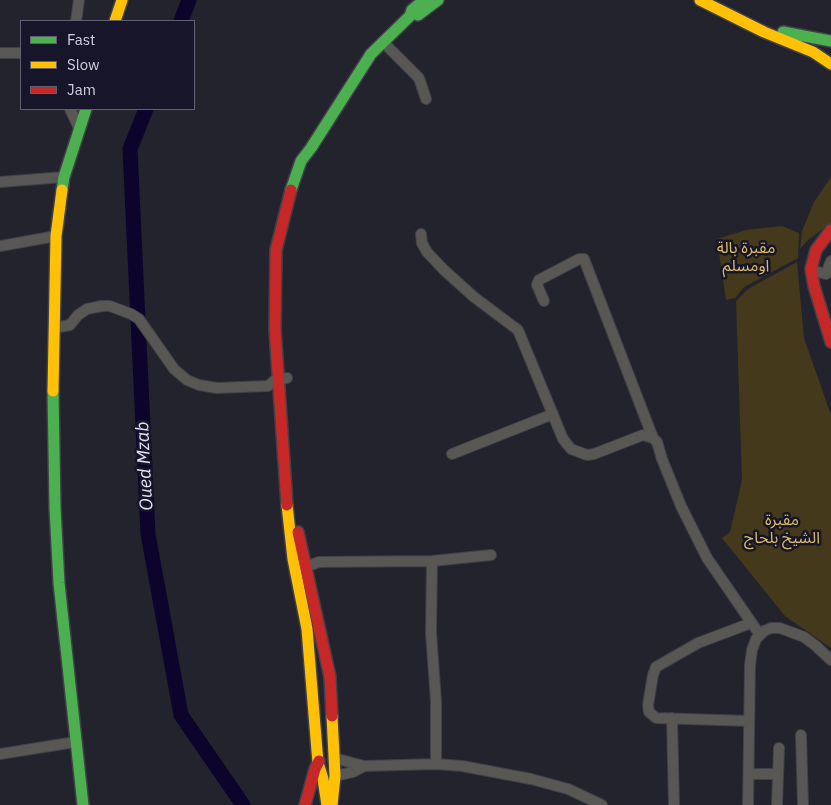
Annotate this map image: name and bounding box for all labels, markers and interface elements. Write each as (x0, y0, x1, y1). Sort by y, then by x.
legend (20, 20, 195, 110)
text: Fast (67, 30, 95, 49)
text: Slow (67, 55, 100, 74)
text: Jam (67, 80, 96, 99)
park label: مقبرة بالة اومسلم (717, 238, 775, 276)
water label: Oued Mzab (132, 421, 158, 511)
park label: مقبرة الشيخ بلحاج (744, 510, 820, 548)

